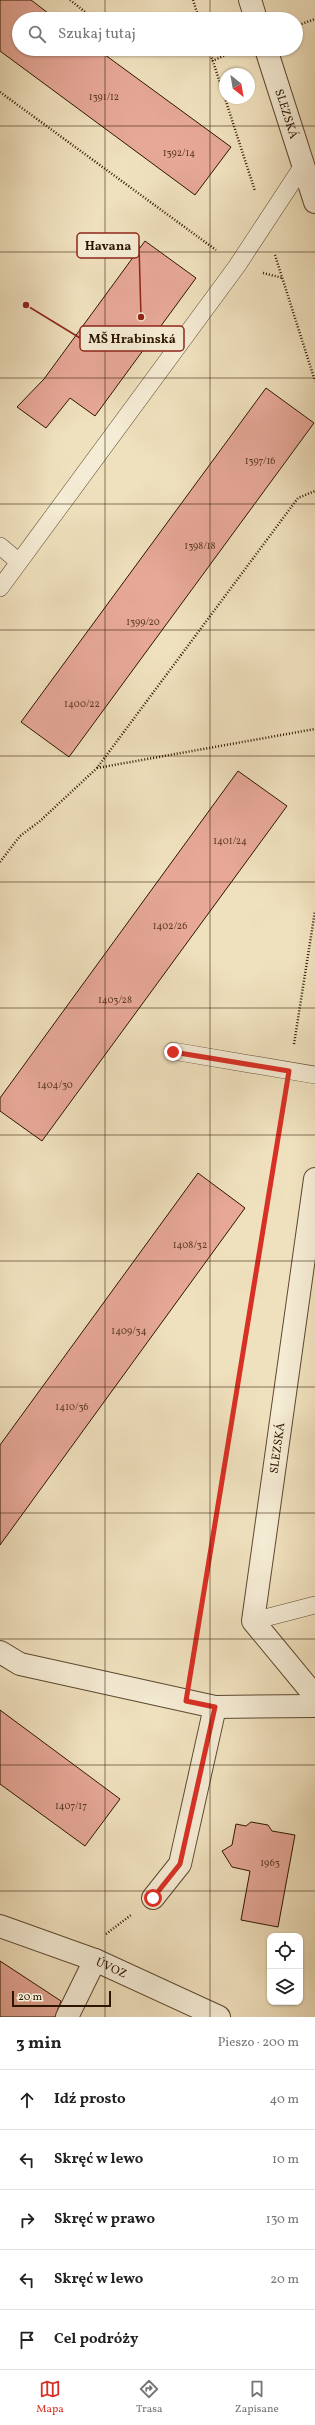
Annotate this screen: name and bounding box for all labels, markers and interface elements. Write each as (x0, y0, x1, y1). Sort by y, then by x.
search box (12, 12, 303, 56)
icon: search (26, 23, 48, 45)
text: Szukaj tutaj (58, 24, 136, 45)
north arrow (219, 68, 255, 104)
street label: SLEZSKÁ (270, 87, 302, 141)
house number: 1391/12 (89, 90, 119, 104)
house number: 1392/14 (163, 146, 195, 160)
callout: Havana (77, 233, 139, 258)
text: Havana (85, 238, 131, 256)
callout: MŠ Hrabinská (80, 326, 184, 351)
text: MŠ Hrabinská (88, 331, 176, 349)
house number: 1397/16 (245, 454, 275, 468)
house number: 1398/18 (184, 539, 216, 553)
house number: 1399/20 (126, 615, 160, 629)
house number: 1400/22 (64, 697, 100, 711)
house number: 1401/24 (213, 834, 247, 848)
house number: 1402/26 (153, 919, 187, 933)
house number: 1403/28 (98, 993, 132, 1007)
route end (164, 1043, 182, 1061)
house number: 1404/30 (37, 1078, 73, 1092)
house number: 1408/32 (173, 1238, 207, 1252)
house number: 1409/34 (111, 1324, 147, 1338)
house number: 1410/36 (55, 1400, 89, 1414)
street label: SLEZSKÁ (266, 1421, 290, 1475)
house number: 1407/17 (55, 1799, 87, 1813)
house number: 1963 (260, 1856, 280, 1870)
route start (144, 1889, 162, 1907)
map controls (267, 1933, 303, 2005)
button: locate (267, 1933, 303, 1969)
street label: ÚVOZ (93, 1954, 129, 1983)
button: layers (267, 1969, 303, 2005)
scale bar (12, 1989, 111, 2008)
text: 20 m (18, 1990, 42, 2005)
text: 3 min (16, 2032, 62, 2055)
text: Pieszo · 200 m (218, 2034, 299, 2052)
icon: ahead (16, 2089, 38, 2111)
text: Idź prosto (54, 2089, 126, 2110)
text: 40 m (270, 2091, 299, 2109)
icon: left (16, 2149, 38, 2171)
text: Skręć w lewo (54, 2149, 143, 2170)
text: 10 m (272, 2151, 299, 2169)
icon: right (16, 2209, 38, 2231)
text: Skręć w prawo (54, 2209, 155, 2230)
text: 130 m (266, 2211, 299, 2229)
icon: left (16, 2269, 38, 2291)
text: Skręć w lewo (54, 2269, 143, 2290)
text: 20 m (270, 2271, 299, 2289)
icon: arrive (16, 2329, 38, 2351)
text: Cel podróży (54, 2329, 138, 2350)
tab: Mapa (36, 2378, 64, 2417)
tab: Trasa (136, 2378, 162, 2417)
tab: Zapisane (235, 2378, 279, 2417)

